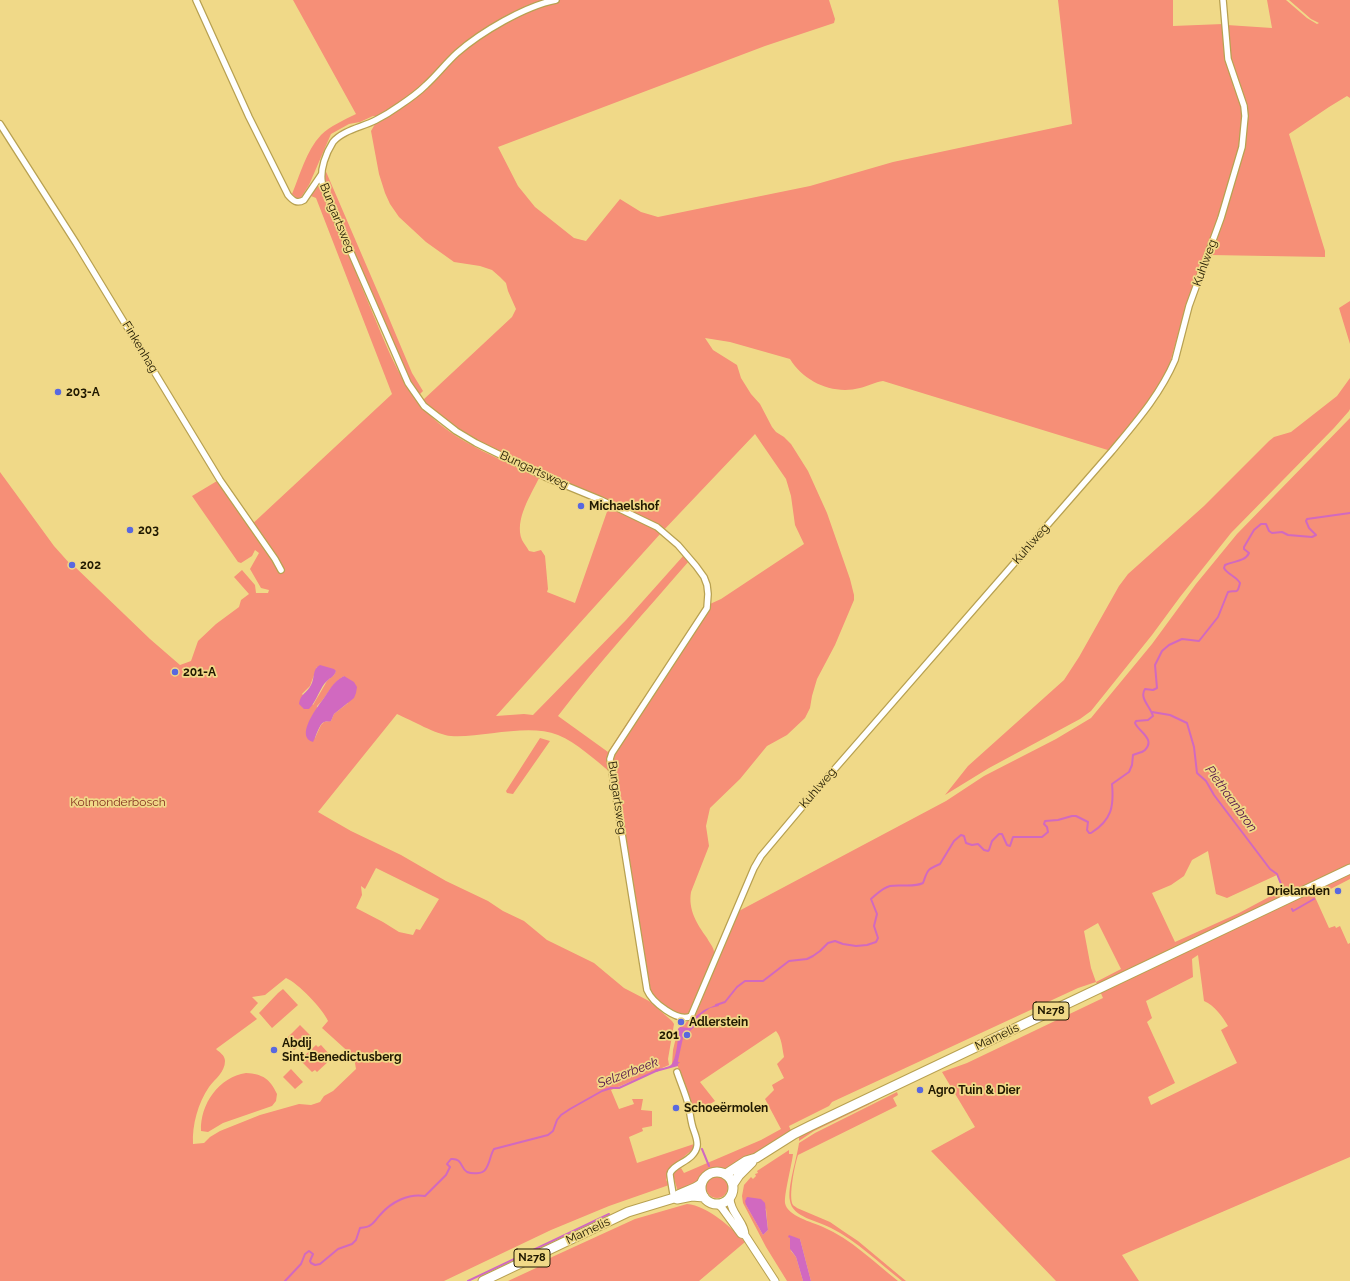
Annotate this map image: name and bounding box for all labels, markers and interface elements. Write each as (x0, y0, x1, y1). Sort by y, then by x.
street label: Bungartsweg (316, 181, 358, 255)
street label: Kuhlweg (1190, 238, 1220, 288)
street label: Finkenhag (119, 319, 161, 375)
place label: 203-A (66, 385, 100, 399)
marker: 203-A (53, 387, 63, 397)
street label: Bungartsweg (497, 448, 571, 492)
place label: Michaelshof (589, 499, 659, 513)
marker: Michaelshof (576, 501, 586, 511)
street label: Kuhlweg (1010, 521, 1052, 567)
place label: 203 (138, 523, 159, 537)
marker: 203 (125, 525, 135, 535)
place label: 202 (80, 558, 101, 572)
marker: 202 (67, 560, 77, 570)
place label: 201-A (183, 665, 216, 679)
marker: 201-A (170, 667, 180, 677)
street label: Bungartsweg (605, 760, 629, 836)
water label: Piethaanbron (1202, 763, 1260, 835)
street label: Kuhlweg (797, 765, 839, 811)
park label: Kolmonderbosch (70, 795, 166, 809)
place label: Drielanden (1266, 884, 1330, 898)
marker: Drielanden (1333, 886, 1343, 896)
road number: N278 (1033, 1002, 1069, 1020)
place label: Adlerstein (689, 1015, 748, 1029)
marker: Adlerstein (676, 1017, 686, 1027)
street label: Mamelis (973, 1021, 1021, 1053)
place label: 201 (659, 1028, 679, 1042)
marker: 201 (682, 1030, 692, 1040)
place label: Abdij Sint-Benedictusberg (282, 1036, 402, 1064)
marker: Abdij Sint-Benedictusberg (269, 1045, 279, 1055)
water label: Selzerbeek (595, 1054, 661, 1092)
place label: Agro Tuin & Dier (928, 1083, 1020, 1097)
marker: Agro Tuin & Dier (915, 1085, 925, 1095)
place label: Schoeërmolen (684, 1101, 768, 1115)
marker: Schoeërmolen (671, 1103, 681, 1113)
street label: Mamelis (564, 1215, 612, 1247)
road number: N278 (514, 1249, 550, 1267)

